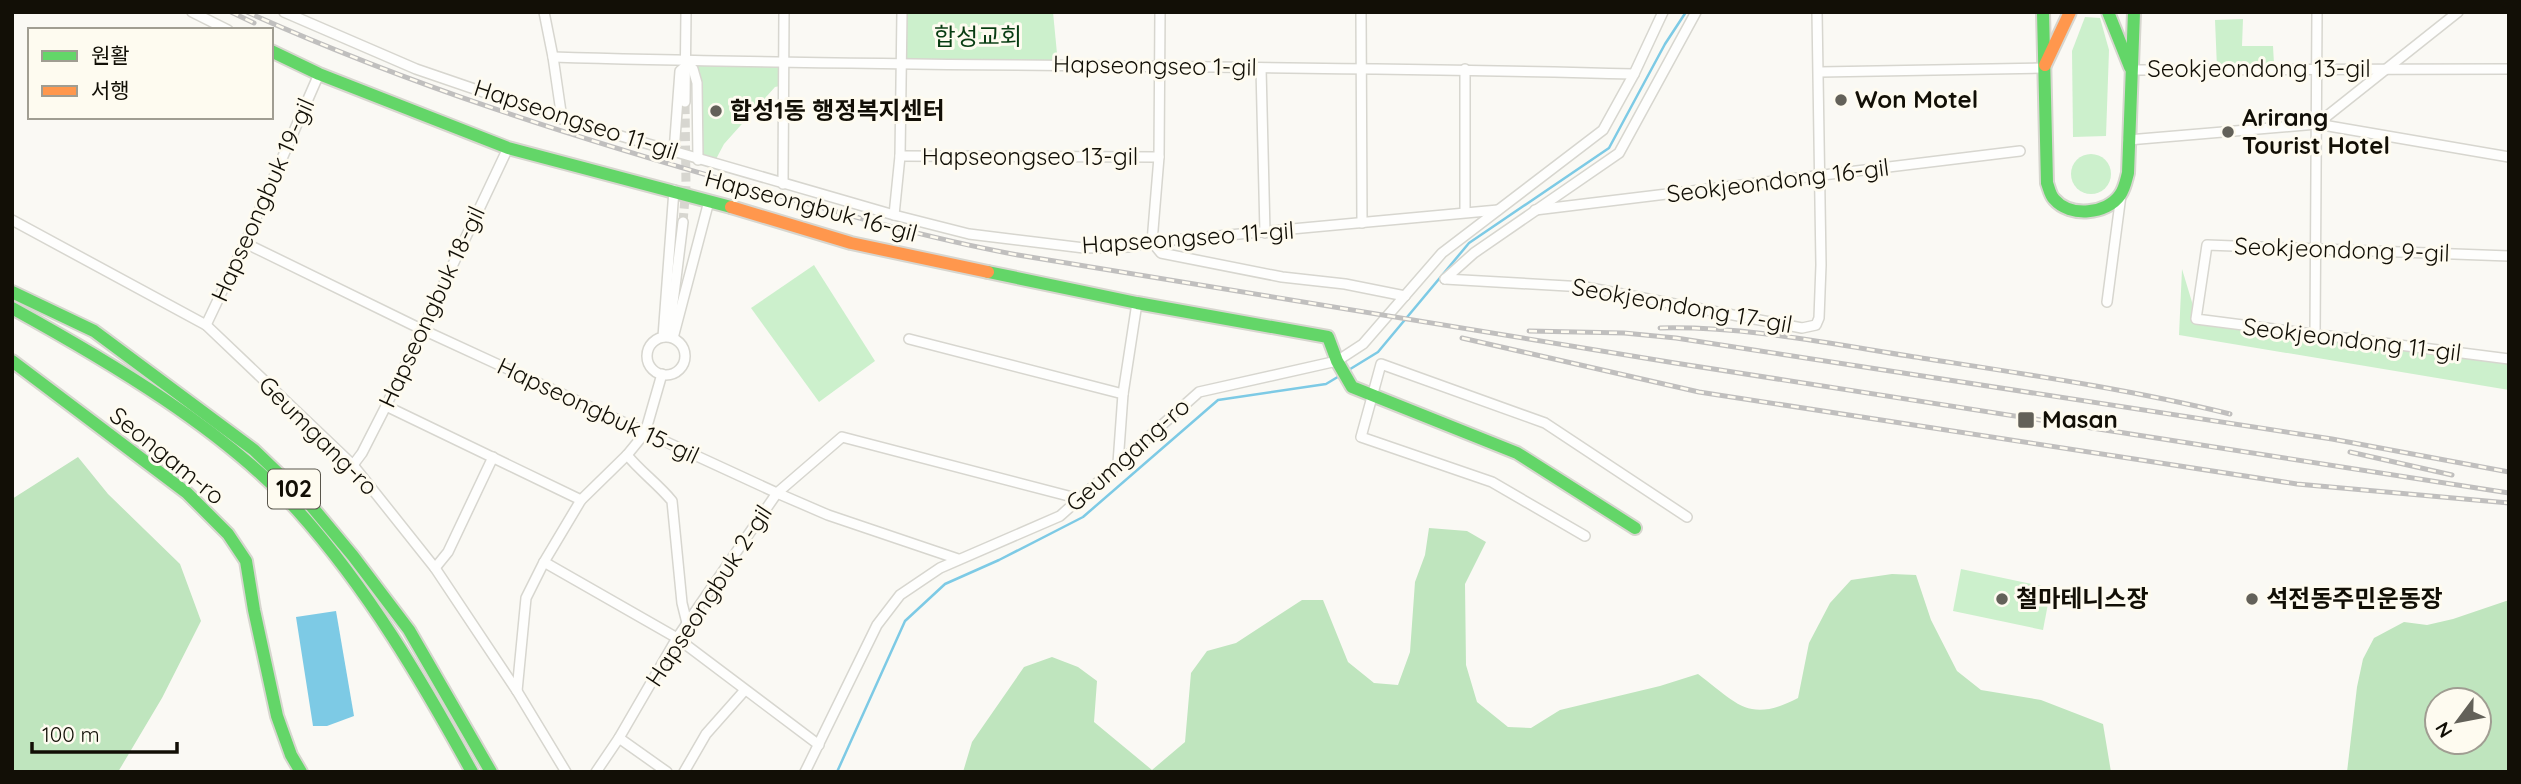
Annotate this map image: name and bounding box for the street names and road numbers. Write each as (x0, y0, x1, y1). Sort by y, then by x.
street label: Hapseongseo 1-gil (1053, 48, 1257, 82)
street label: Seokjeondong 13-gil (2147, 53, 2371, 83)
street label: Hapseongseo 11-gil (470, 72, 682, 166)
street label: Hapseongbuk 19-gil (204, 93, 320, 306)
street label: Hapseongseo 13-gil (922, 141, 1138, 171)
street label: Seokjeondong 16-gil (1665, 151, 1891, 209)
street label: Hapseongbuk 16-gil (702, 162, 921, 248)
street label: Hapseongbuk 18-gil (371, 201, 491, 412)
street label: Hapseongseo 11-gil (1081, 215, 1295, 259)
street label: Seokjeondong 9-gil (2234, 230, 2450, 268)
street label: Seokjeondong 17-gil (1570, 271, 1795, 339)
street label: Seokjeondong 11-gil (2241, 311, 2463, 367)
street label: Hapseongbuk 15-gil (493, 350, 704, 470)
street label: Geumgang-ro (253, 369, 385, 501)
street label: Geumgang-ro (1059, 391, 1196, 518)
street label: Seongam-ro (104, 400, 231, 511)
road number: 102 (268, 470, 320, 509)
street label: Hapseongbuk 2-gil (638, 499, 778, 692)

